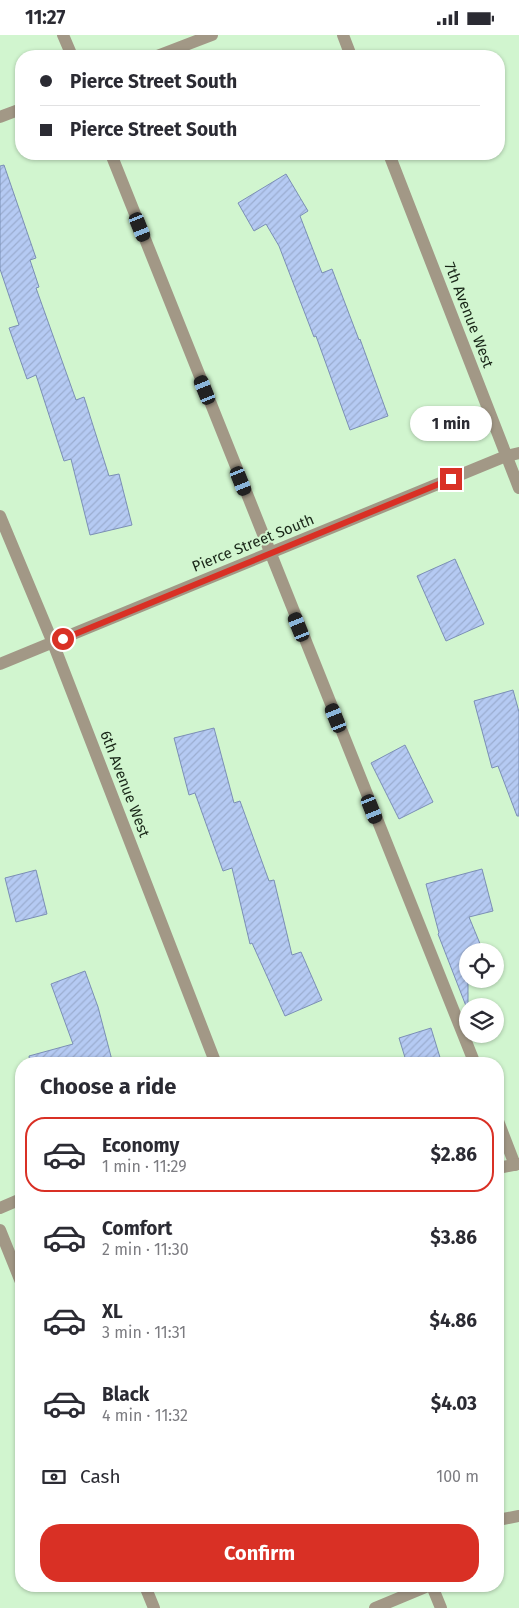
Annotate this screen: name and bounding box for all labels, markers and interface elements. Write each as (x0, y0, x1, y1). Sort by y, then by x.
text: 11:27 (25, 6, 65, 29)
text: Pierce Street South (70, 70, 237, 93)
text: Pierce Street South (70, 118, 237, 141)
car (127, 210, 152, 244)
street label: 7th Avenue West (441, 260, 498, 371)
car (192, 373, 217, 407)
callout: 1 min (410, 407, 492, 441)
text: 1 min (432, 414, 470, 433)
car (228, 464, 253, 498)
route end (440, 468, 462, 490)
street label: Pierce Street South (189, 510, 317, 576)
car (286, 610, 311, 644)
route start (52, 628, 74, 650)
car (323, 701, 348, 735)
street label: 6th Avenue West (96, 728, 154, 840)
car (359, 792, 384, 826)
map controls (459, 943, 504, 1043)
button: locate (459, 943, 504, 988)
button: layers (459, 998, 504, 1043)
text: Choose a ride (40, 1073, 176, 1100)
icon: car (42, 1132, 87, 1177)
text: Economy (102, 1134, 179, 1157)
text: $2.86 (431, 1143, 477, 1166)
text: 1 min · 11:29 (102, 1157, 187, 1176)
icon: car (42, 1215, 87, 1260)
text: Comfort (102, 1217, 172, 1240)
text: $3.86 (430, 1226, 477, 1249)
text: 2 min · 11:30 (102, 1240, 189, 1259)
icon: car (42, 1298, 87, 1343)
text: XL (102, 1300, 123, 1323)
text: $4.86 (430, 1309, 477, 1332)
text: 3 min · 11:31 (102, 1323, 186, 1342)
icon: car (42, 1381, 87, 1426)
text: Black (102, 1383, 149, 1406)
text: $4.03 (431, 1392, 477, 1415)
text: 4 min · 11:32 (102, 1406, 188, 1425)
icon: cash (40, 1463, 68, 1491)
text: Cash (80, 1465, 121, 1488)
text: 100 m (436, 1467, 479, 1486)
button: Confirm (40, 1524, 479, 1582)

